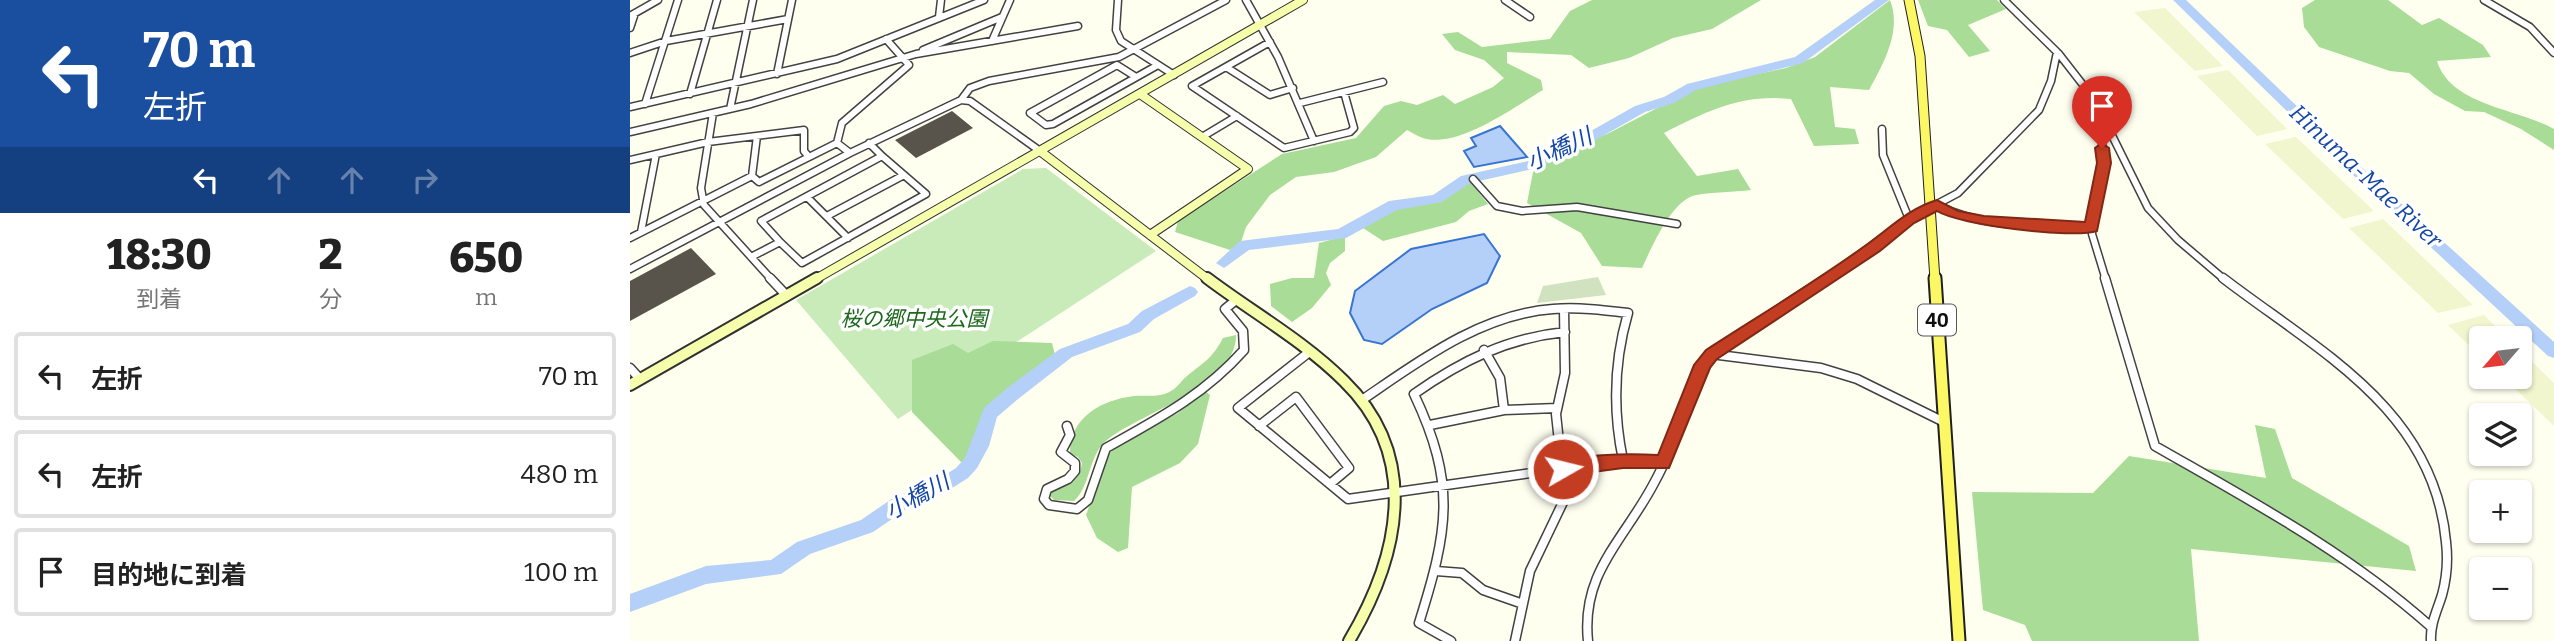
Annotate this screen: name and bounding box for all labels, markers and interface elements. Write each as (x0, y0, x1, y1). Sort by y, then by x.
text: 70 m (143, 21, 255, 80)
icon: left (28, 28, 119, 119)
pin (2072, 76, 2132, 148)
icon: arrive (2083, 87, 2121, 125)
text: 左折 (143, 88, 207, 126)
water label: Hinuma-Mae River (2284, 98, 2449, 255)
water label: 小橋川 (1522, 120, 1599, 176)
icon: left (187, 161, 225, 199)
icon: ahead (260, 161, 298, 199)
icon: ahead (333, 161, 371, 199)
icon: right (406, 161, 444, 199)
text: 18:30 (107, 230, 212, 280)
text: 2 (318, 230, 342, 280)
text: 650 (449, 233, 523, 283)
text: m (475, 283, 497, 311)
text: 到着 (136, 285, 182, 313)
text: 分 (319, 285, 342, 313)
road number: 40 (1918, 304, 1956, 336)
park label: 桜の郷中央公園 (841, 306, 990, 332)
north arrow (2469, 326, 2532, 388)
map controls (2469, 326, 2532, 620)
icon: left (32, 357, 70, 395)
text: 70 m (539, 361, 598, 392)
text: 左折 (91, 364, 143, 395)
button: layers (2469, 403, 2532, 466)
position arrow (1526, 432, 1600, 506)
icon: left (32, 455, 70, 493)
text: 480 m (521, 459, 598, 490)
text: 左折 (91, 462, 143, 493)
water label: 小橋川 (880, 466, 957, 525)
button: + (2469, 480, 2532, 543)
icon: arrive (32, 553, 70, 591)
text: 100 m (524, 557, 598, 588)
button: − (2469, 557, 2532, 620)
text: 目的地に到着 (91, 560, 247, 591)

